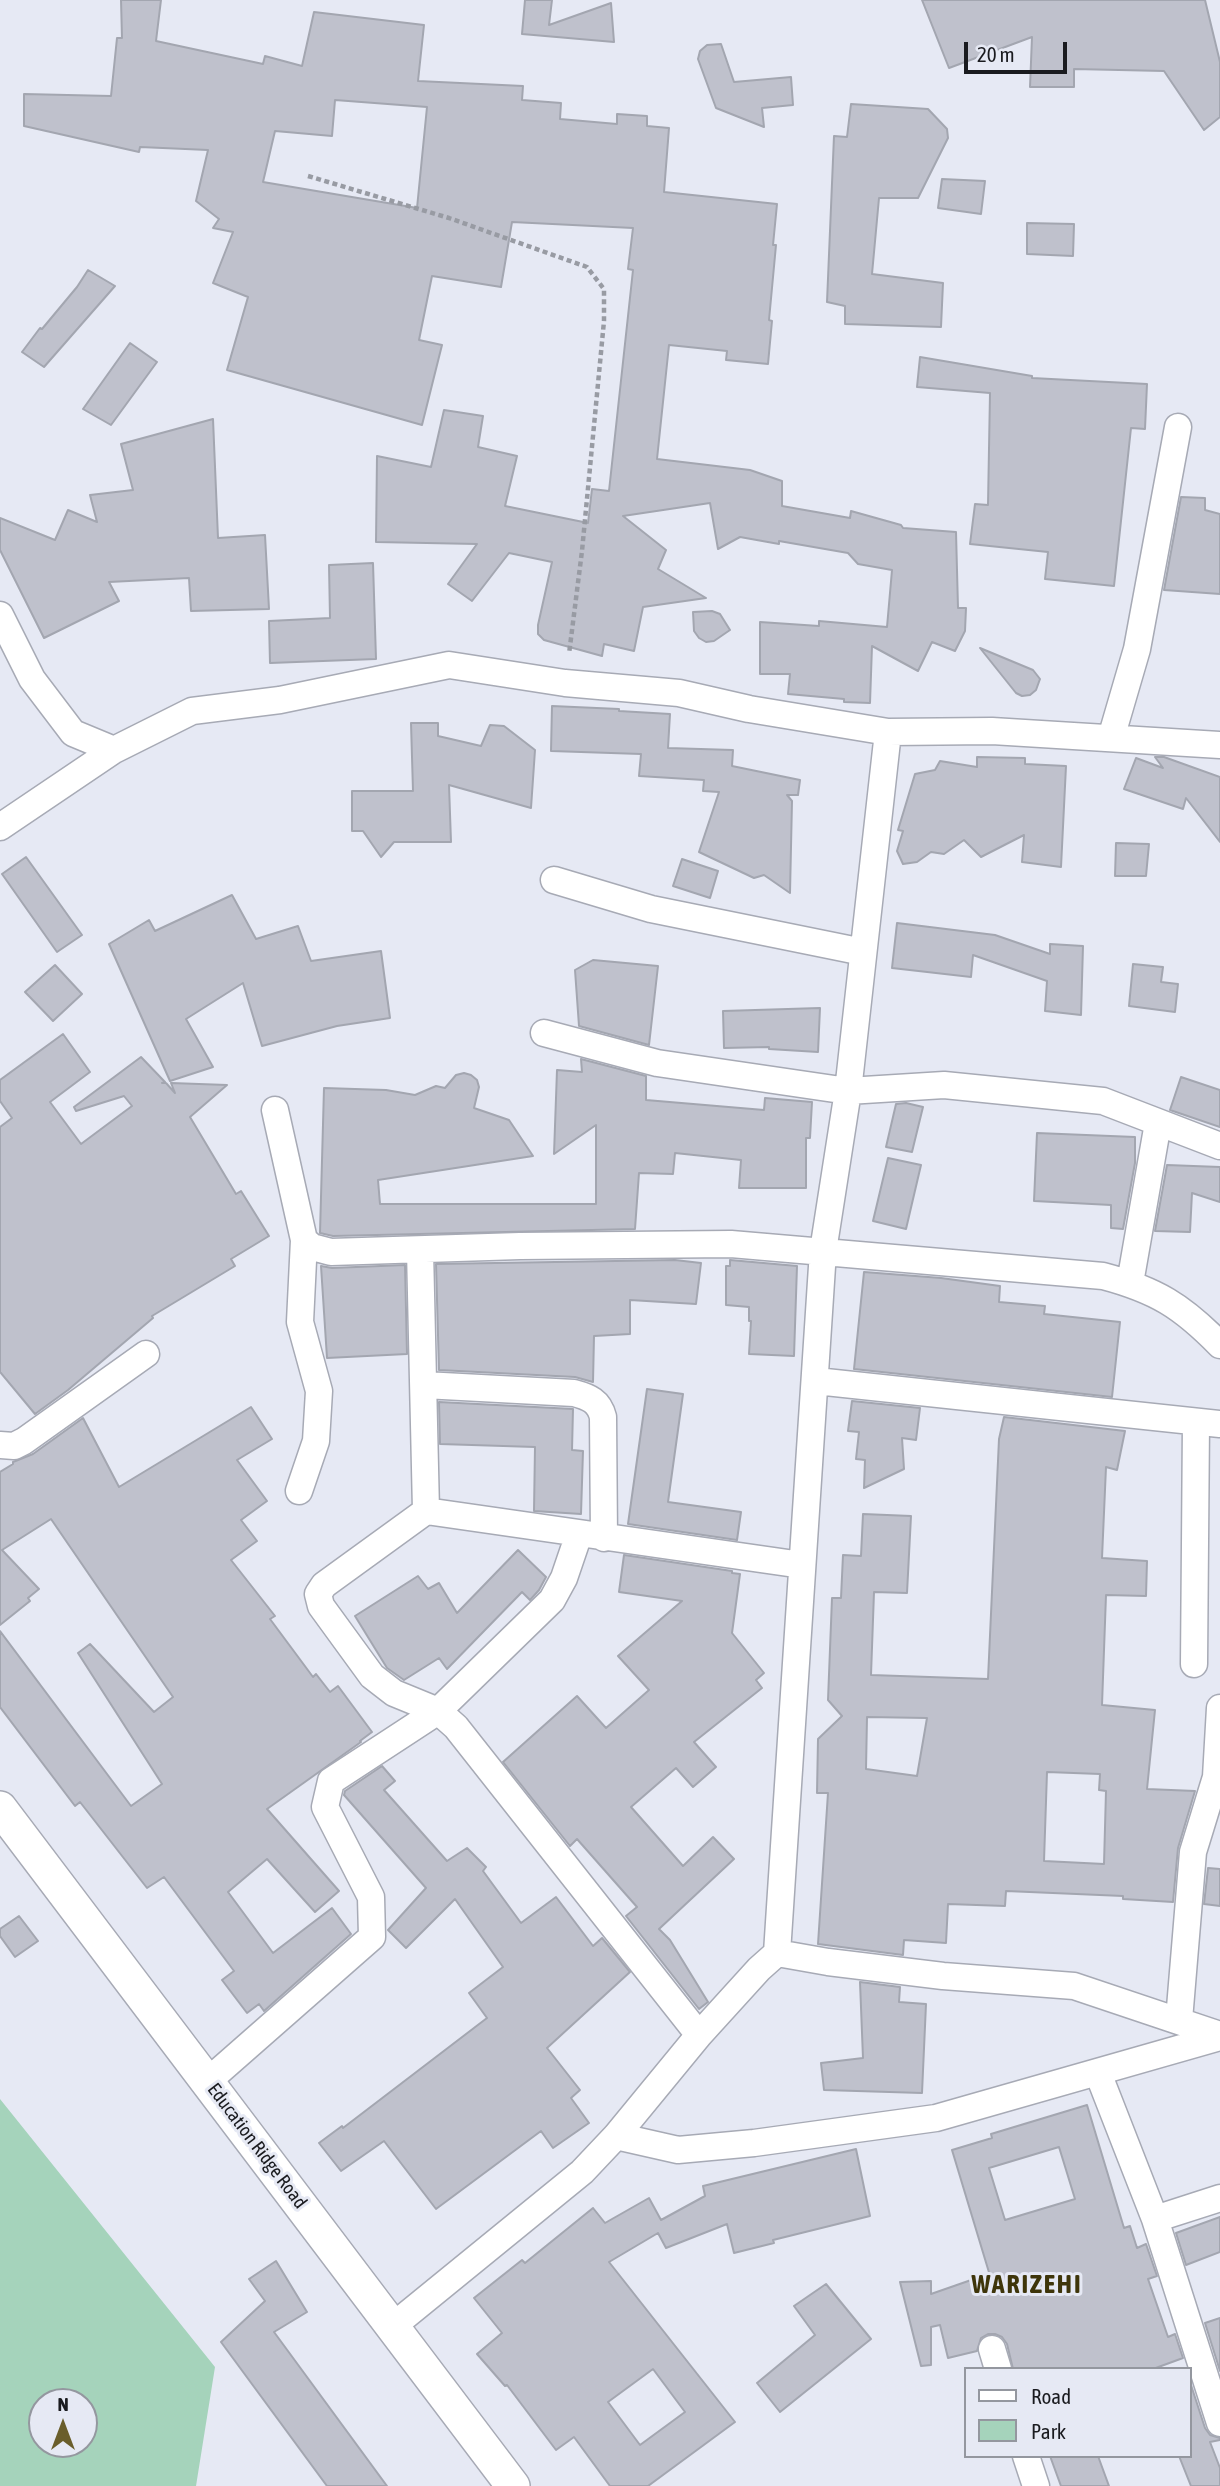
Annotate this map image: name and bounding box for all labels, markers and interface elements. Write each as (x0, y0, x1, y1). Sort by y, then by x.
scale bar (968, 28, 1071, 72)
text: 20 m (977, 42, 1015, 66)
street label: Education Ridge Road (202, 2079, 312, 2213)
district label: WARIZEHI (972, 2269, 1082, 2301)
legend (964, 2367, 1192, 2458)
text: Road (1031, 2384, 1071, 2408)
north arrow (28, 2388, 98, 2458)
text: N (57, 2393, 69, 2415)
text: Park (1031, 2419, 1066, 2443)

